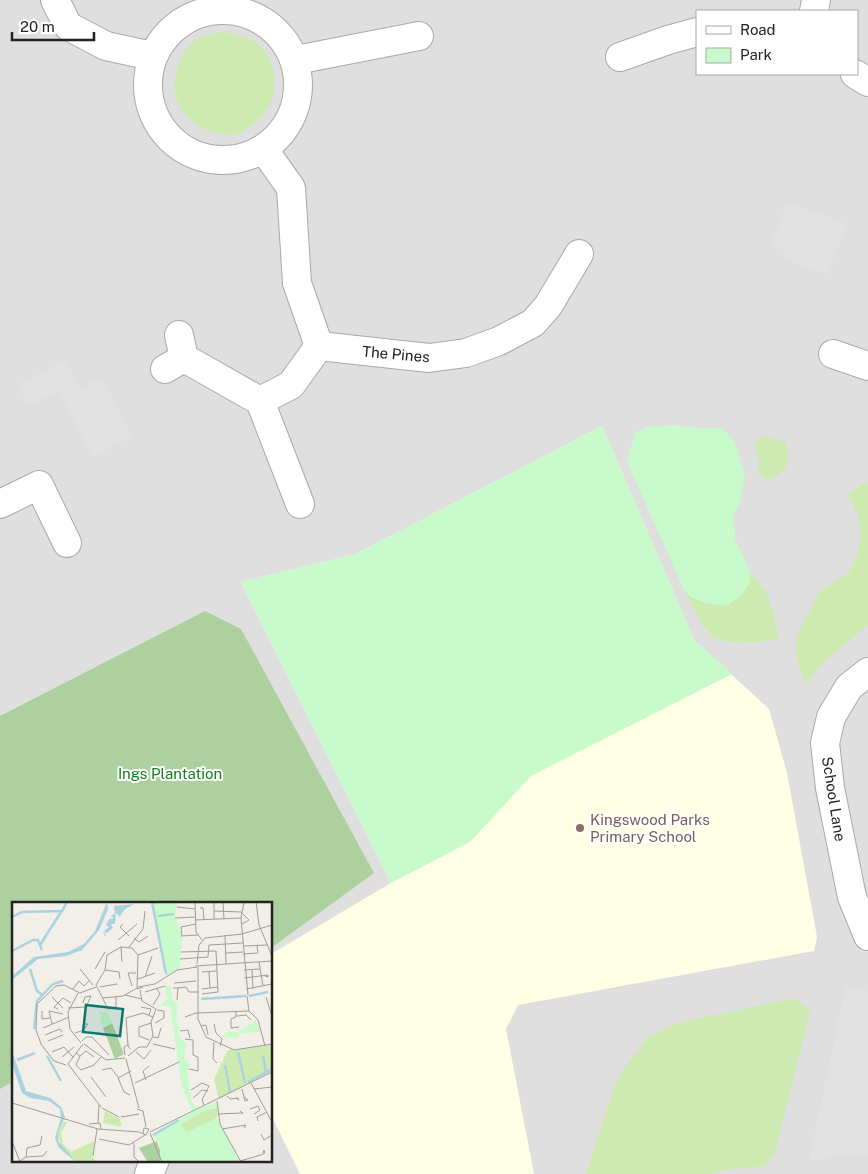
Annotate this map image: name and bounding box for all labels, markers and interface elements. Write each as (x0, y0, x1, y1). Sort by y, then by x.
scale bar (12, 10, 95, 42)
legend (696, 10, 858, 75)
text: 20 m (20, 18, 55, 35)
text: Road (740, 21, 776, 38)
text: Park (740, 46, 772, 63)
street label: The Pines (362, 343, 430, 365)
street label: School Lane (819, 755, 849, 843)
park label: Ings Plantation (118, 765, 222, 782)
place label: Kingswood Parks Primary School (590, 811, 710, 845)
marker: Kingswood Parks Primary School (574, 822, 586, 834)
inset map (12, 902, 272, 1162)

